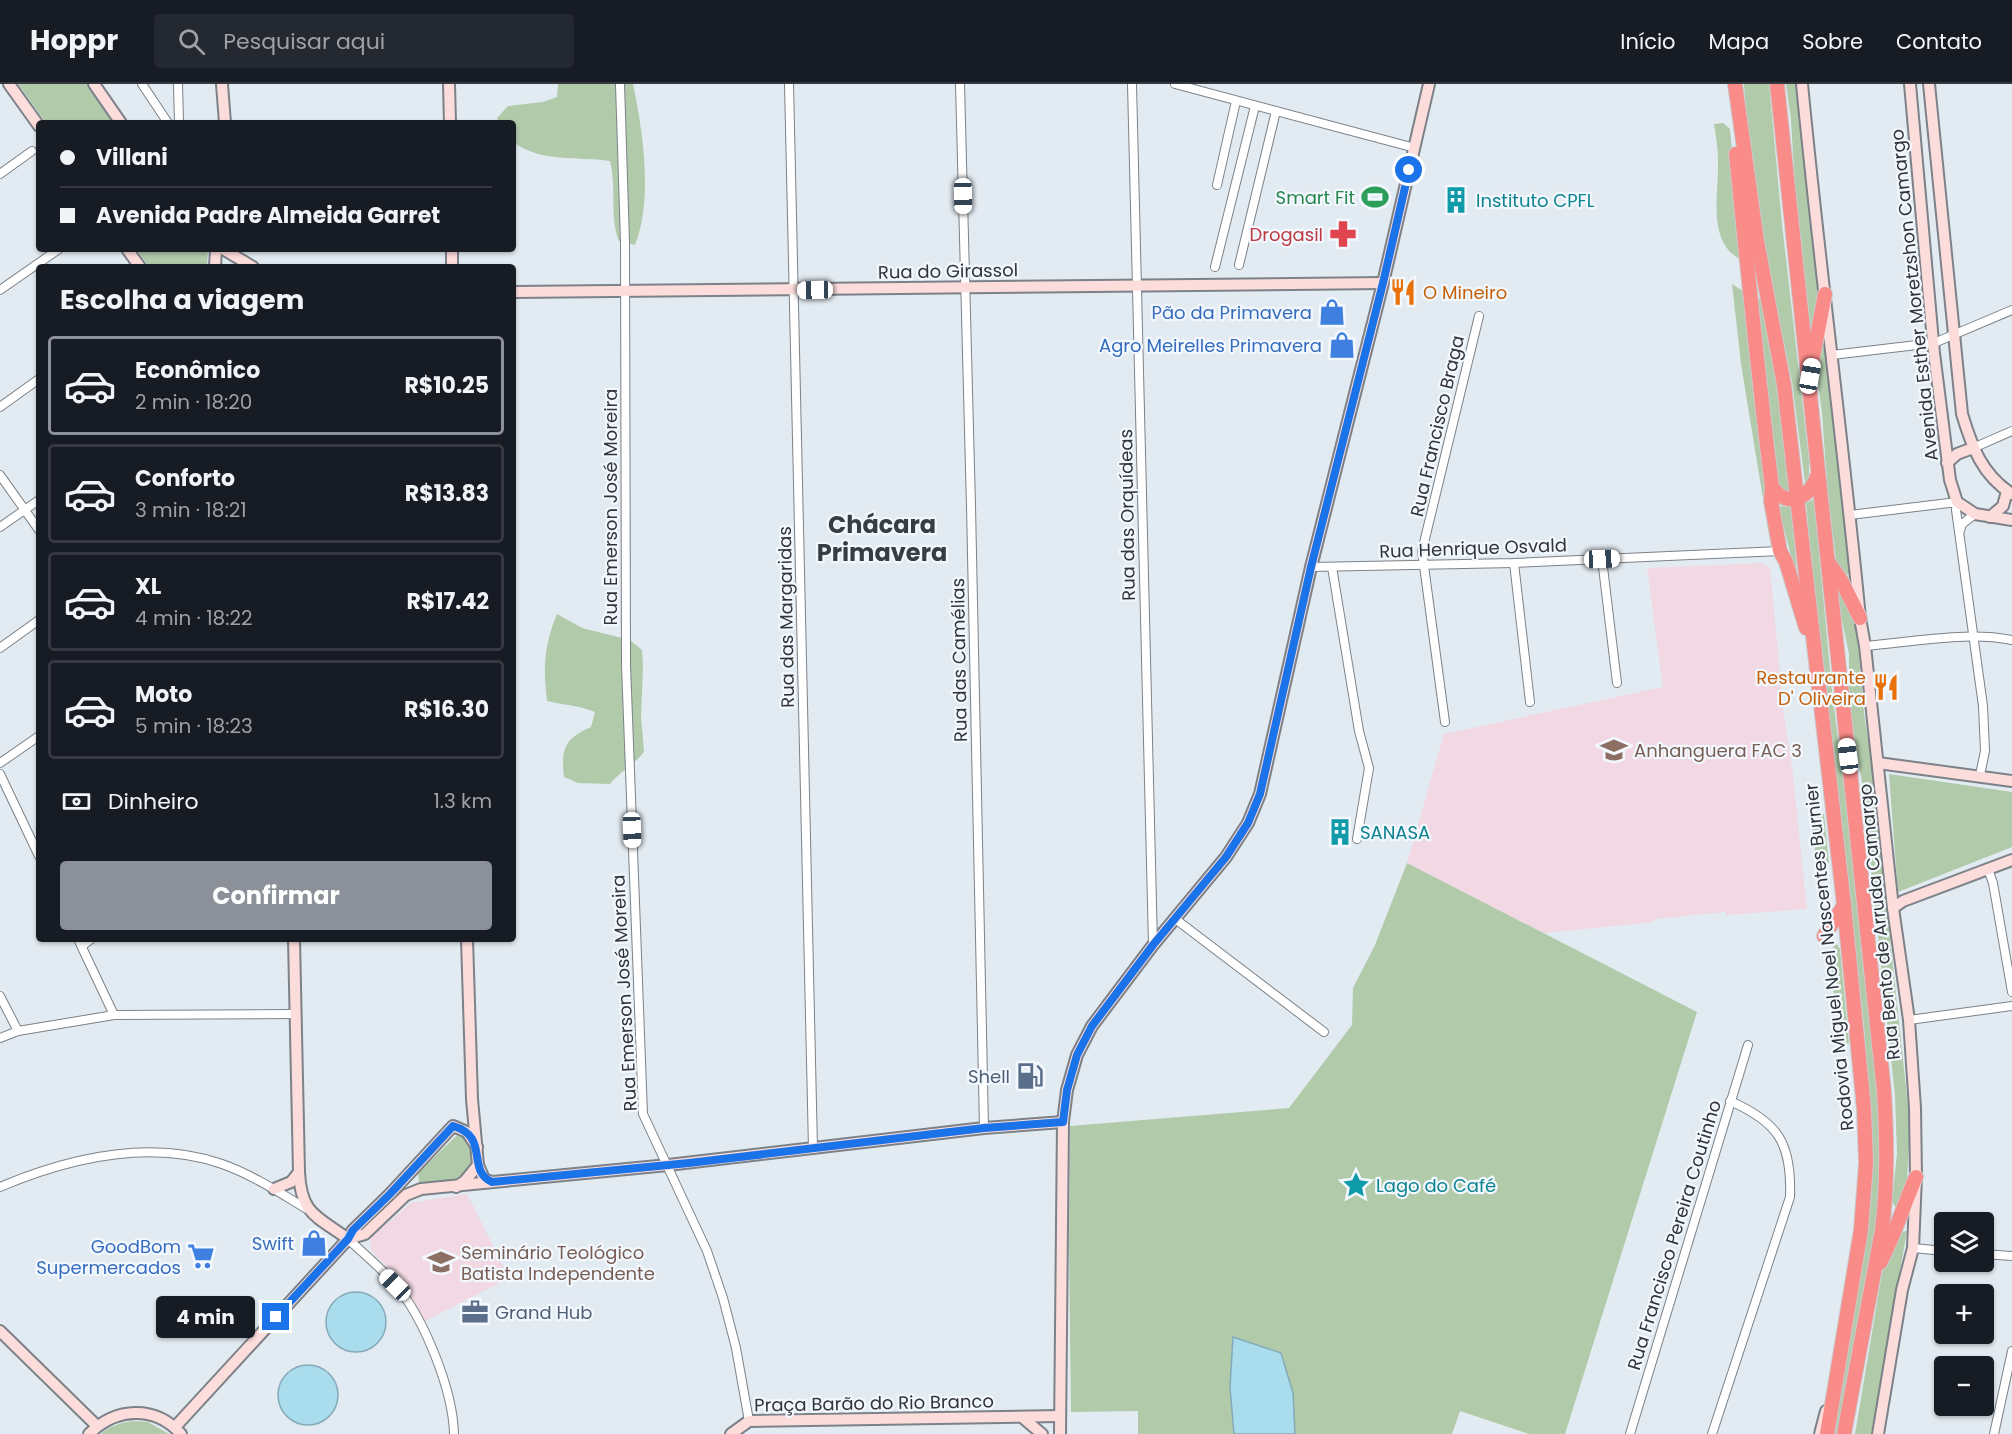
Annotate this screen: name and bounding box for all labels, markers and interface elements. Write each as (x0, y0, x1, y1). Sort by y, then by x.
search box (154, 14, 574, 68)
text: Hoppr (30, 21, 118, 60)
icon: search (175, 25, 208, 58)
text: Pesquisar aqui (223, 26, 385, 57)
text: Início (1620, 27, 1675, 56)
text: Mapa (1708, 27, 1769, 56)
text: Sobre (1802, 27, 1863, 56)
text: Contato (1896, 27, 1982, 56)
street label: Avenida Esther Moretzshon Camargo (1884, 128, 1944, 462)
text: Villani (96, 142, 168, 173)
route start (1395, 156, 1422, 183)
car (954, 178, 972, 214)
sports icon: Smart Fit (1360, 182, 1390, 212)
place label: Smart Fit (1276, 185, 1355, 210)
building icon: Instituto CPFL (1441, 185, 1471, 215)
place label: Instituto CPFL (1476, 188, 1595, 213)
text: Avenida Padre Almeida Garret (96, 200, 440, 231)
pharmacy icon: Drogasil (1328, 219, 1358, 249)
place label: Drogasil (1249, 222, 1323, 247)
street label: Rua do Girassol (878, 257, 1018, 285)
restaurant icon: O Mineiro (1388, 277, 1418, 307)
place label: O Mineiro (1423, 280, 1507, 305)
text: Escolha a viagem (60, 281, 304, 318)
car (797, 281, 833, 299)
shop icon: Pão da Primavera (1317, 297, 1347, 327)
place label: Pão da Primavera (1152, 300, 1312, 325)
shop icon: Agro Meirelles Primavera (1327, 330, 1357, 360)
place label: Agro Meirelles Primavera (1099, 333, 1322, 358)
street label: Rua Francisco Braga (1404, 333, 1470, 519)
text: Econômico (135, 355, 260, 386)
car (1798, 357, 1822, 395)
icon: car (63, 359, 117, 413)
text: R$10.25 (404, 370, 489, 401)
text: 2 min · 18:20 (135, 388, 252, 416)
street label: Rua Emerson José Moreira (598, 389, 623, 625)
street label: Rua das Orquídeas (1113, 429, 1141, 601)
text: Conforto (135, 463, 235, 494)
icon: car (63, 467, 117, 521)
text: R$13.83 (405, 478, 489, 509)
text: 3 min · 18:21 (135, 496, 247, 524)
district label: Chácara Primavera (817, 508, 947, 569)
street label: Rua das Margaridas (772, 526, 800, 708)
street label: Rua Henrique Osvald (1379, 532, 1567, 564)
car (1584, 549, 1620, 569)
text: XL (135, 571, 161, 602)
icon: car (63, 575, 117, 629)
street label: Rua das Camélias (945, 578, 973, 742)
text: R$17.42 (406, 586, 489, 617)
text: 4 min · 18:22 (135, 604, 252, 632)
place label: Restaurante D' Oliveira (1756, 665, 1866, 711)
restaurant icon: Restaurante D' Oliveira (1871, 672, 1901, 702)
text: Moto (135, 679, 192, 710)
icon: car (63, 683, 117, 737)
text: R$16.30 (404, 694, 489, 725)
text: 5 min · 18:23 (135, 712, 253, 740)
school or university icon: Anhanguera FAC 3 (1599, 735, 1629, 765)
car (1837, 737, 1859, 775)
place label: Anhanguera FAC 3 (1634, 738, 1802, 763)
street label: Rodovia Miguel Noel Nascentes Burnier (1798, 782, 1860, 1132)
street label: Rua Bento de Arruda Camargo (1852, 783, 1906, 1061)
icon: cash (60, 785, 93, 818)
text: Dinheiro (108, 786, 198, 817)
text: 1.3 km (433, 787, 492, 815)
car (622, 812, 642, 848)
building icon: SANASA (1325, 817, 1355, 847)
place label: SANASA (1360, 820, 1430, 845)
button: Confirmar (60, 861, 492, 930)
street label: Rua Emerson José Moreira (605, 874, 643, 1112)
fuel station icon: Shell (1015, 1061, 1045, 1091)
place label: Shell (968, 1064, 1010, 1089)
street label: Rua Francisco Pereira Coutinho (1621, 1097, 1727, 1373)
place icon: Lago do Café (1341, 1170, 1371, 1200)
place label: Lago do Café (1376, 1173, 1496, 1198)
map controls (1934, 1212, 1994, 1416)
button: layers (1934, 1212, 1994, 1272)
shop icon: Swift (299, 1228, 329, 1258)
place label: Swift (252, 1231, 294, 1256)
place label: GoodBom Supermercados (36, 1234, 181, 1280)
place label: Seminário Teológico Batista Independente (461, 1240, 655, 1286)
supermarket icon: GoodBom Supermercados (186, 1241, 216, 1271)
school or university icon: Seminário Teológico Batista Independente (426, 1247, 456, 1277)
car (376, 1266, 414, 1304)
button: + (1934, 1284, 1994, 1344)
callout: 4 min (156, 1296, 255, 1338)
office icon: Grand Hub (460, 1297, 490, 1327)
place label: Grand Hub (495, 1300, 593, 1325)
text: 4 min (176, 1303, 235, 1331)
route end (262, 1303, 289, 1330)
button: − (1934, 1356, 1994, 1416)
street label: Praça Barão do Rio Branco (754, 1388, 994, 1418)

